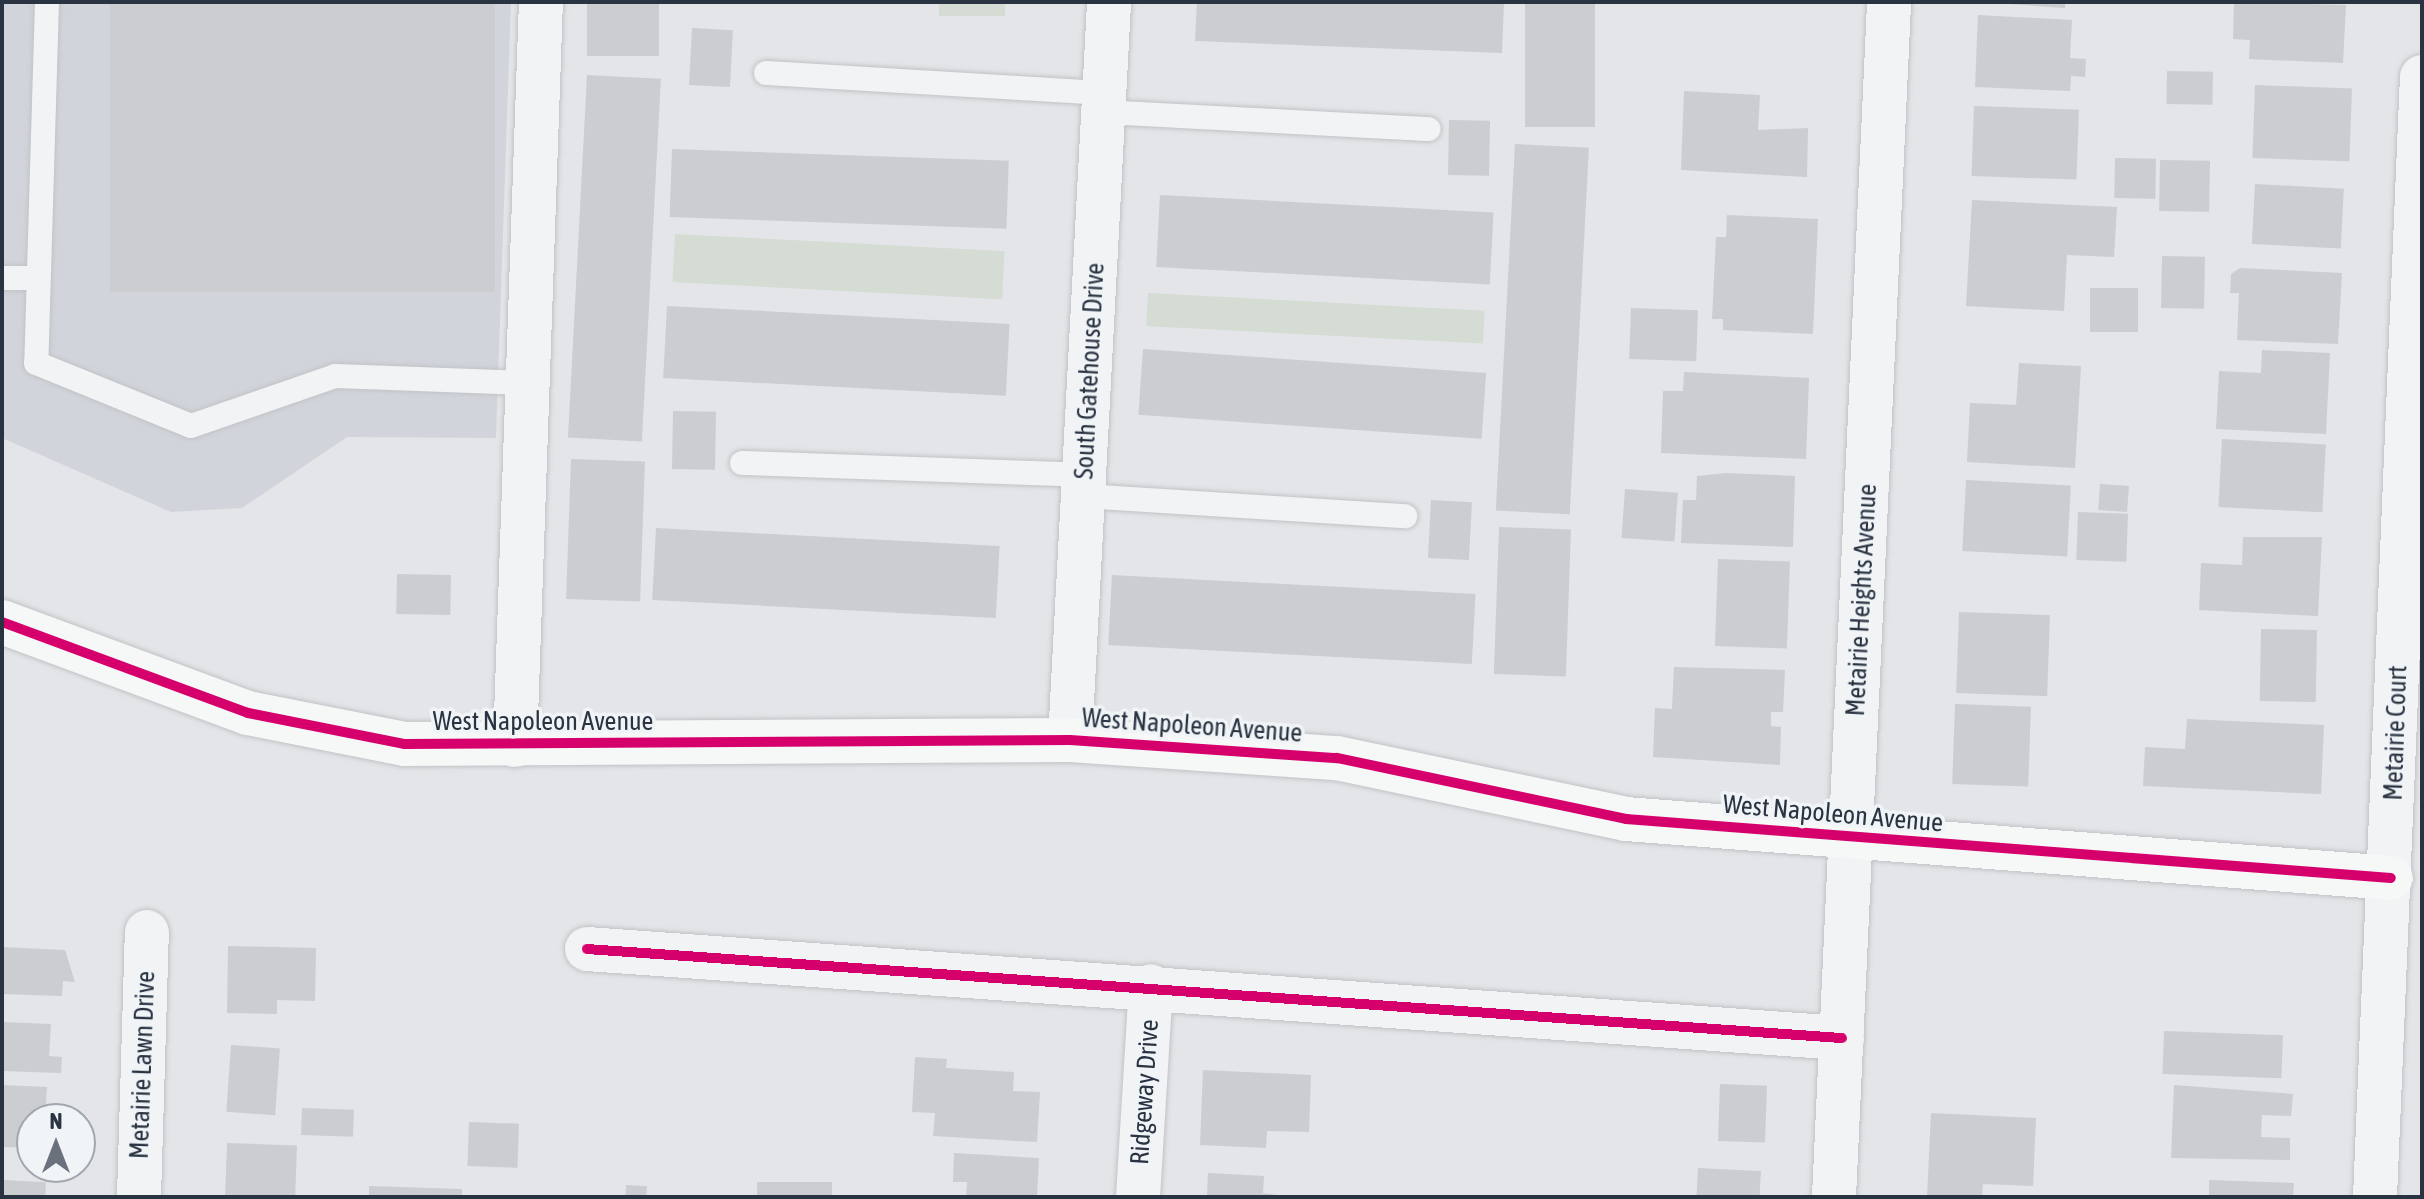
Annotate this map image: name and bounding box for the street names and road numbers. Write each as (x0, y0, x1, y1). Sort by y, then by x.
street label: South Gatehouse Drive (1069, 262, 1111, 480)
street label: Metairie Heights Avenue (1840, 483, 1884, 717)
street label: Metairie Court (2378, 665, 2414, 801)
street label: West Napoleon Avenue (1081, 703, 1303, 749)
street label: West Napoleon Avenue (433, 706, 653, 738)
street label: West Napoleon Avenue (1722, 789, 1944, 839)
street label: Metairie Lawn Drive (124, 970, 162, 1160)
street label: Ridgeway Drive (1124, 1018, 1166, 1166)

